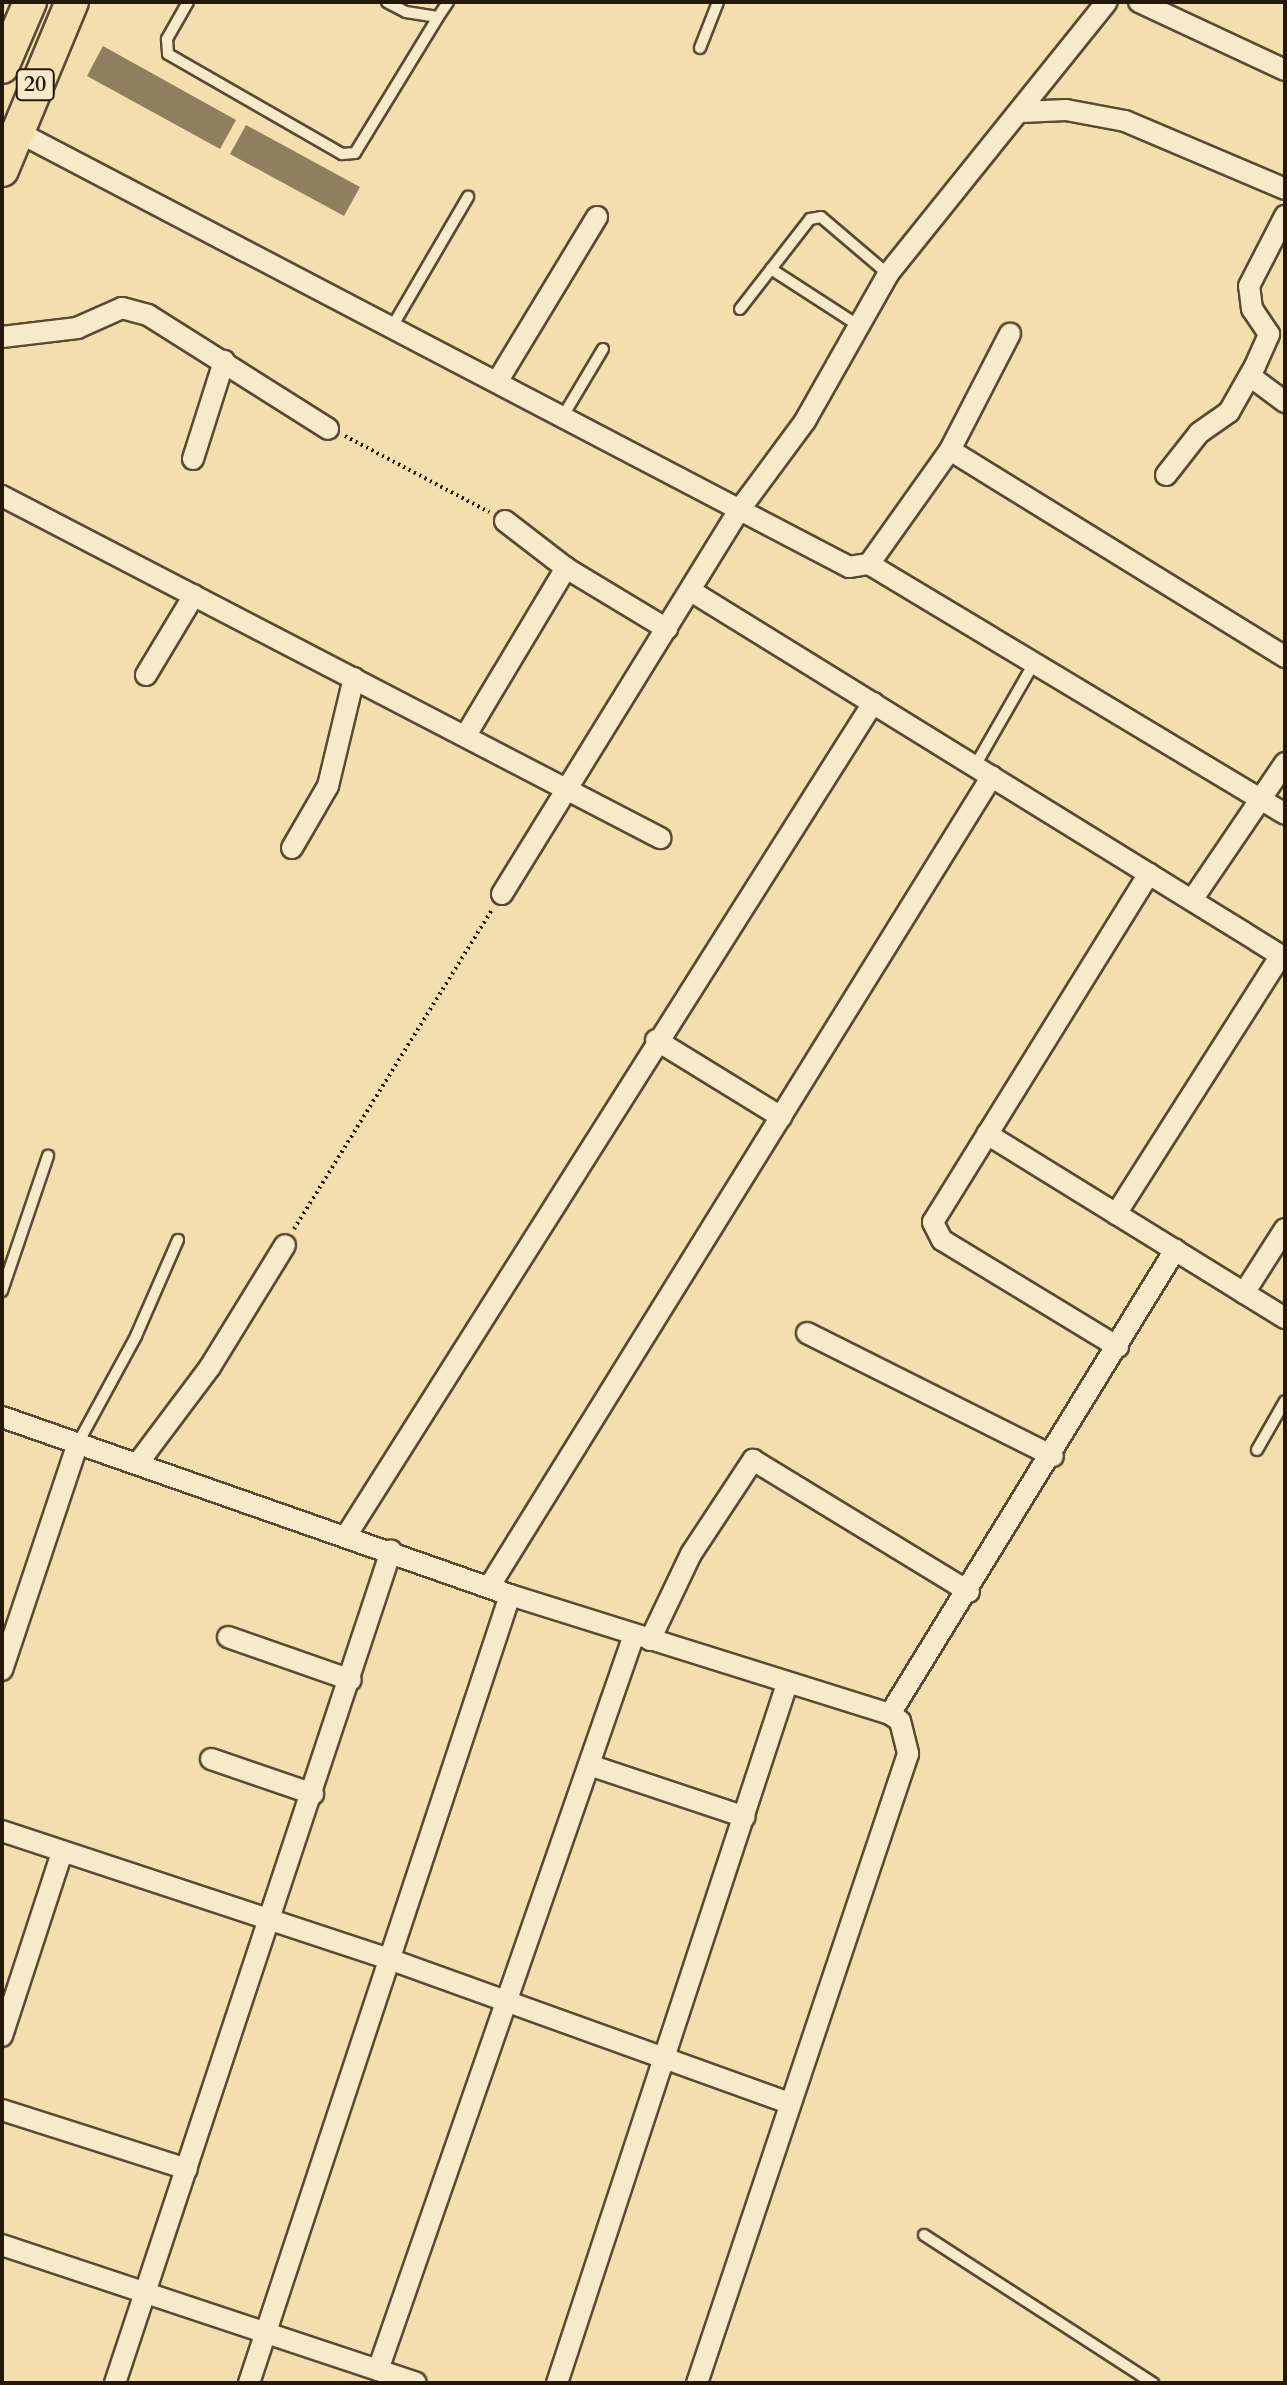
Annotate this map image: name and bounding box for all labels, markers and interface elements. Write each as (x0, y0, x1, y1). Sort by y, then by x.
road number: 20 (15, 67, 55, 103)

